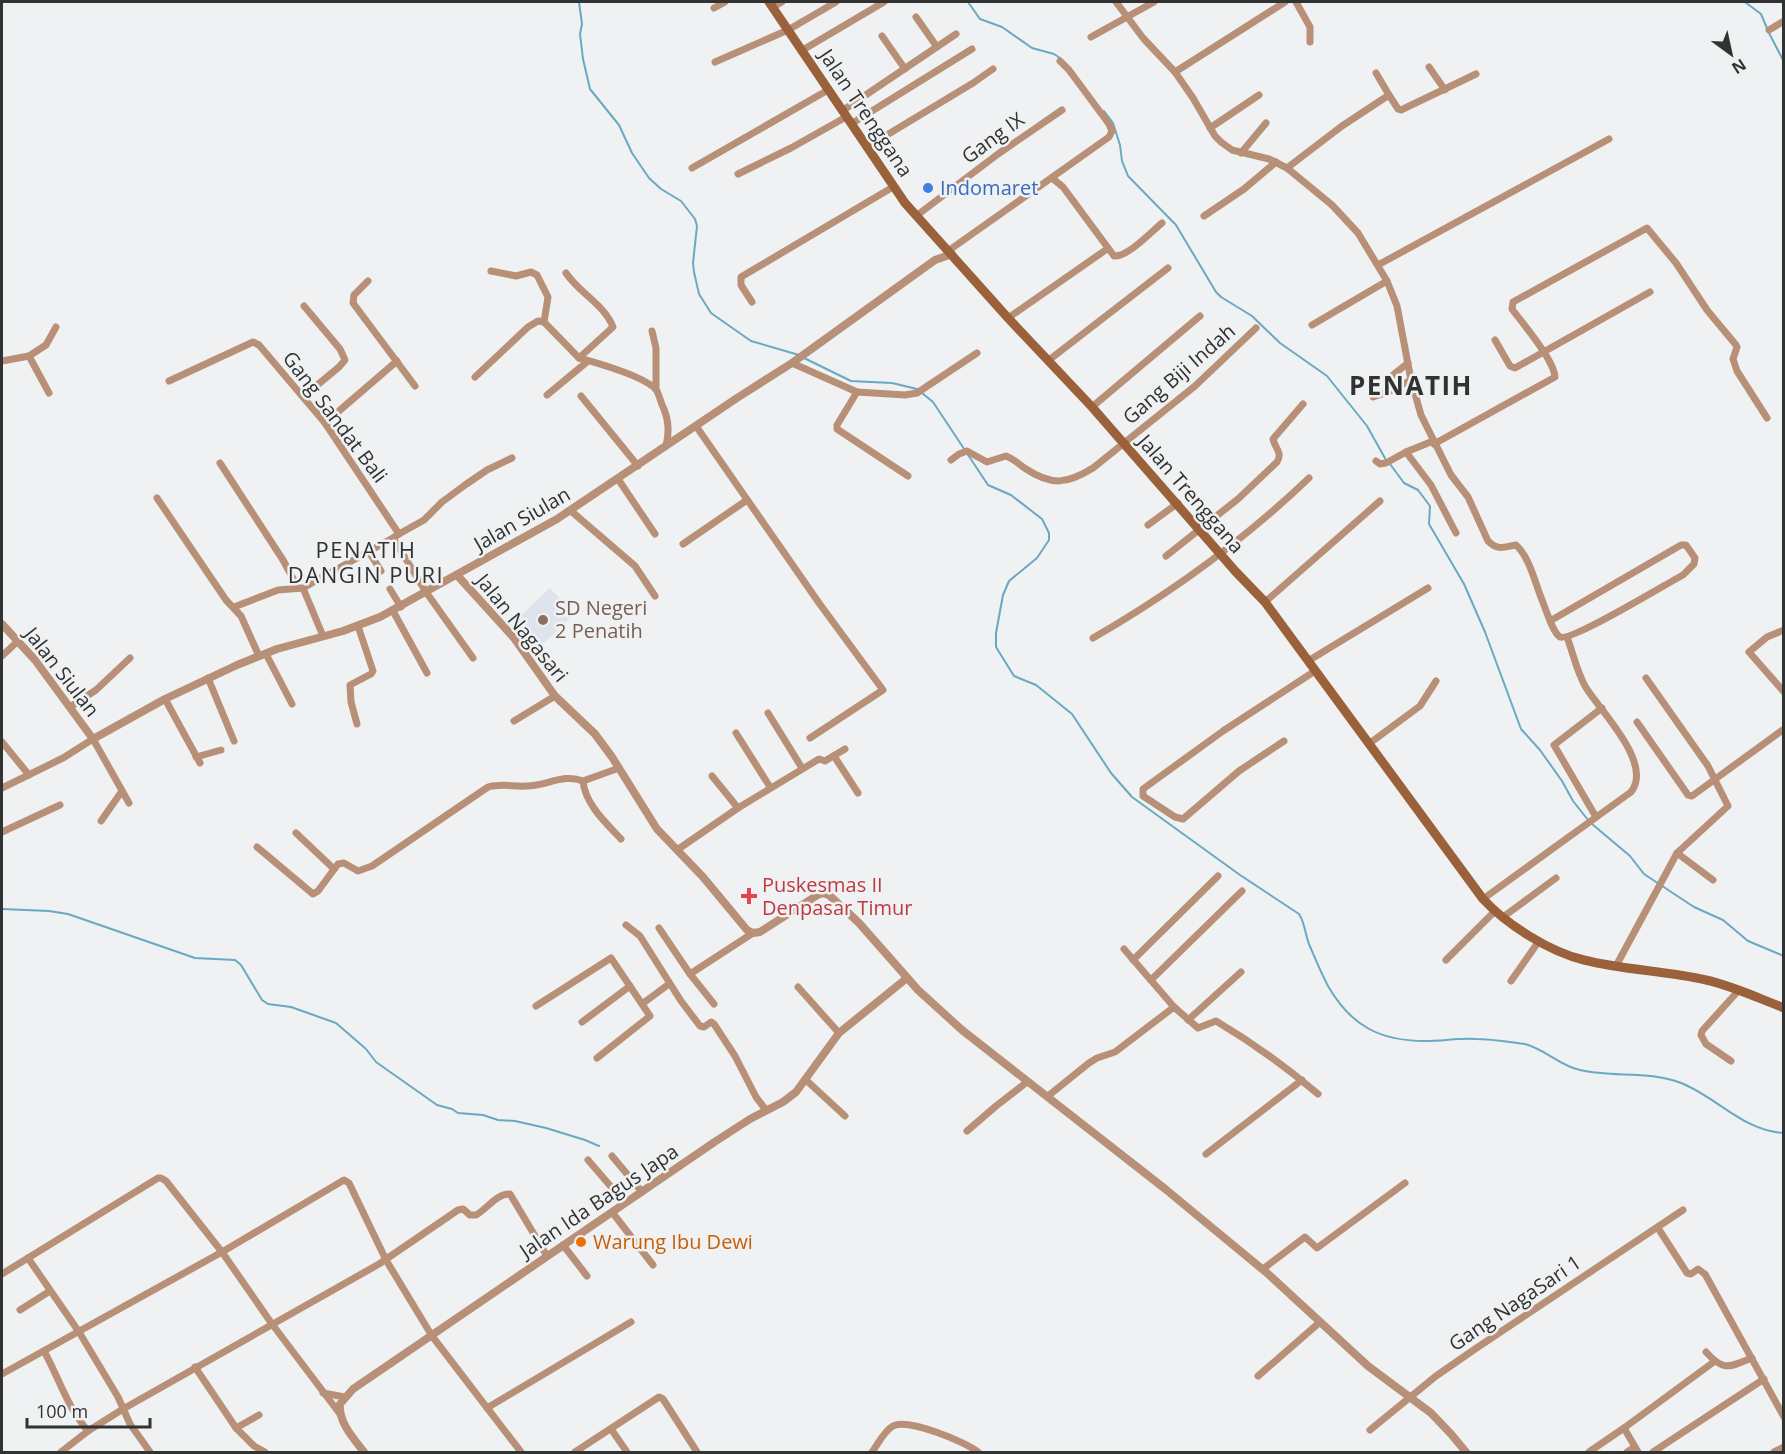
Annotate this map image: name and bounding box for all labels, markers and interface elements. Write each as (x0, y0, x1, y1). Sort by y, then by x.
north arrow (1701, 24, 1761, 84)
street label: Jalan Trenggana (812, 42, 919, 182)
text: N (1728, 54, 1751, 79)
street label: Gang IX (956, 106, 1030, 169)
place label: Indomaret (940, 174, 1038, 201)
marker: Indomaret (921, 181, 935, 195)
street label: Gang Biji Indah (1117, 317, 1241, 430)
street label: Gang Sandat Bali (277, 345, 394, 488)
district label: PENATIH (1349, 367, 1473, 403)
street label: Jalan Trenggana (1131, 427, 1250, 559)
street label: Jalan Siulan (467, 480, 575, 558)
district label: PENATIH DANGIN PURI (288, 534, 444, 589)
street label: Jalan Nagasari (469, 566, 574, 688)
place label: SD Negeri 2 Penatih (555, 594, 647, 644)
marker: SD Negeri 2 Penatih (536, 613, 550, 627)
street label: Jalan Siulan (18, 620, 106, 722)
place label: Puskesmas II Denpasar Timur (762, 871, 912, 921)
marker: Puskesmas II Denpasar Timur (740, 887, 758, 905)
street label: Jalan Ida Bagus Japa (512, 1137, 683, 1265)
place label: Warung Ibu Dewi (593, 1228, 753, 1255)
marker: Warung Ibu Dewi (574, 1235, 588, 1249)
street label: Gang NagaSari 1 (1443, 1248, 1586, 1357)
scale bar (27, 1391, 150, 1429)
text: 100 m (36, 1399, 88, 1423)

